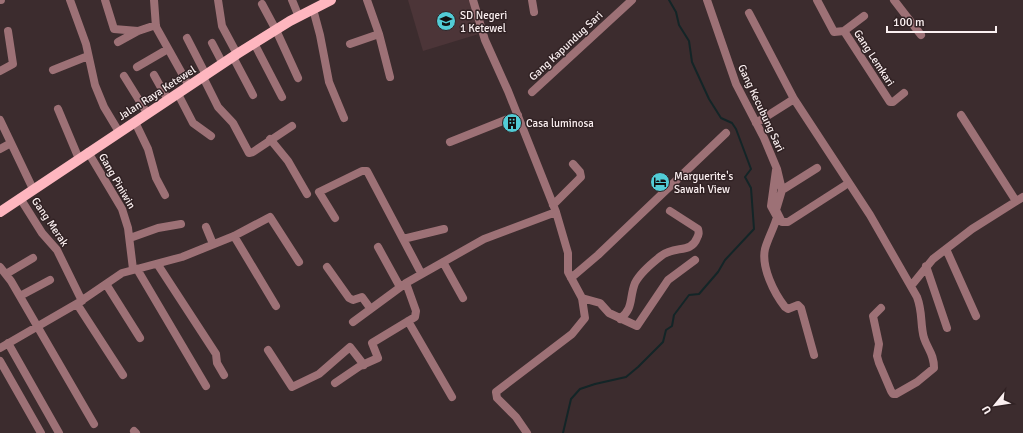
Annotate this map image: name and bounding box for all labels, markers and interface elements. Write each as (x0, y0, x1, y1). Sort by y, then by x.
scale bar (887, 8, 996, 34)
place label: SD Negeri 1 Ketewel (460, 9, 507, 35)
street label: Gang Kapundug Sari (527, 9, 605, 83)
school or university icon: SD Negeri 1 Ketewel (435, 10, 457, 32)
text: 100 m (893, 15, 925, 30)
street label: Gang Lemkari (851, 27, 897, 89)
street label: Gang Kecubung Sari (735, 62, 787, 154)
street label: Jalan Raya Ketewel (116, 63, 198, 123)
building icon: Casa luminosa (501, 112, 523, 134)
place label: Casa luminosa (526, 117, 594, 130)
street label: Gang Piniwin (96, 151, 138, 211)
place label: Marguerite's Sawah View (674, 170, 733, 196)
hotel icon: Marguerite's Sawah View (649, 171, 671, 193)
street label: Gang Merak (29, 195, 71, 249)
north arrow (975, 385, 1015, 425)
text: U (979, 403, 994, 416)

